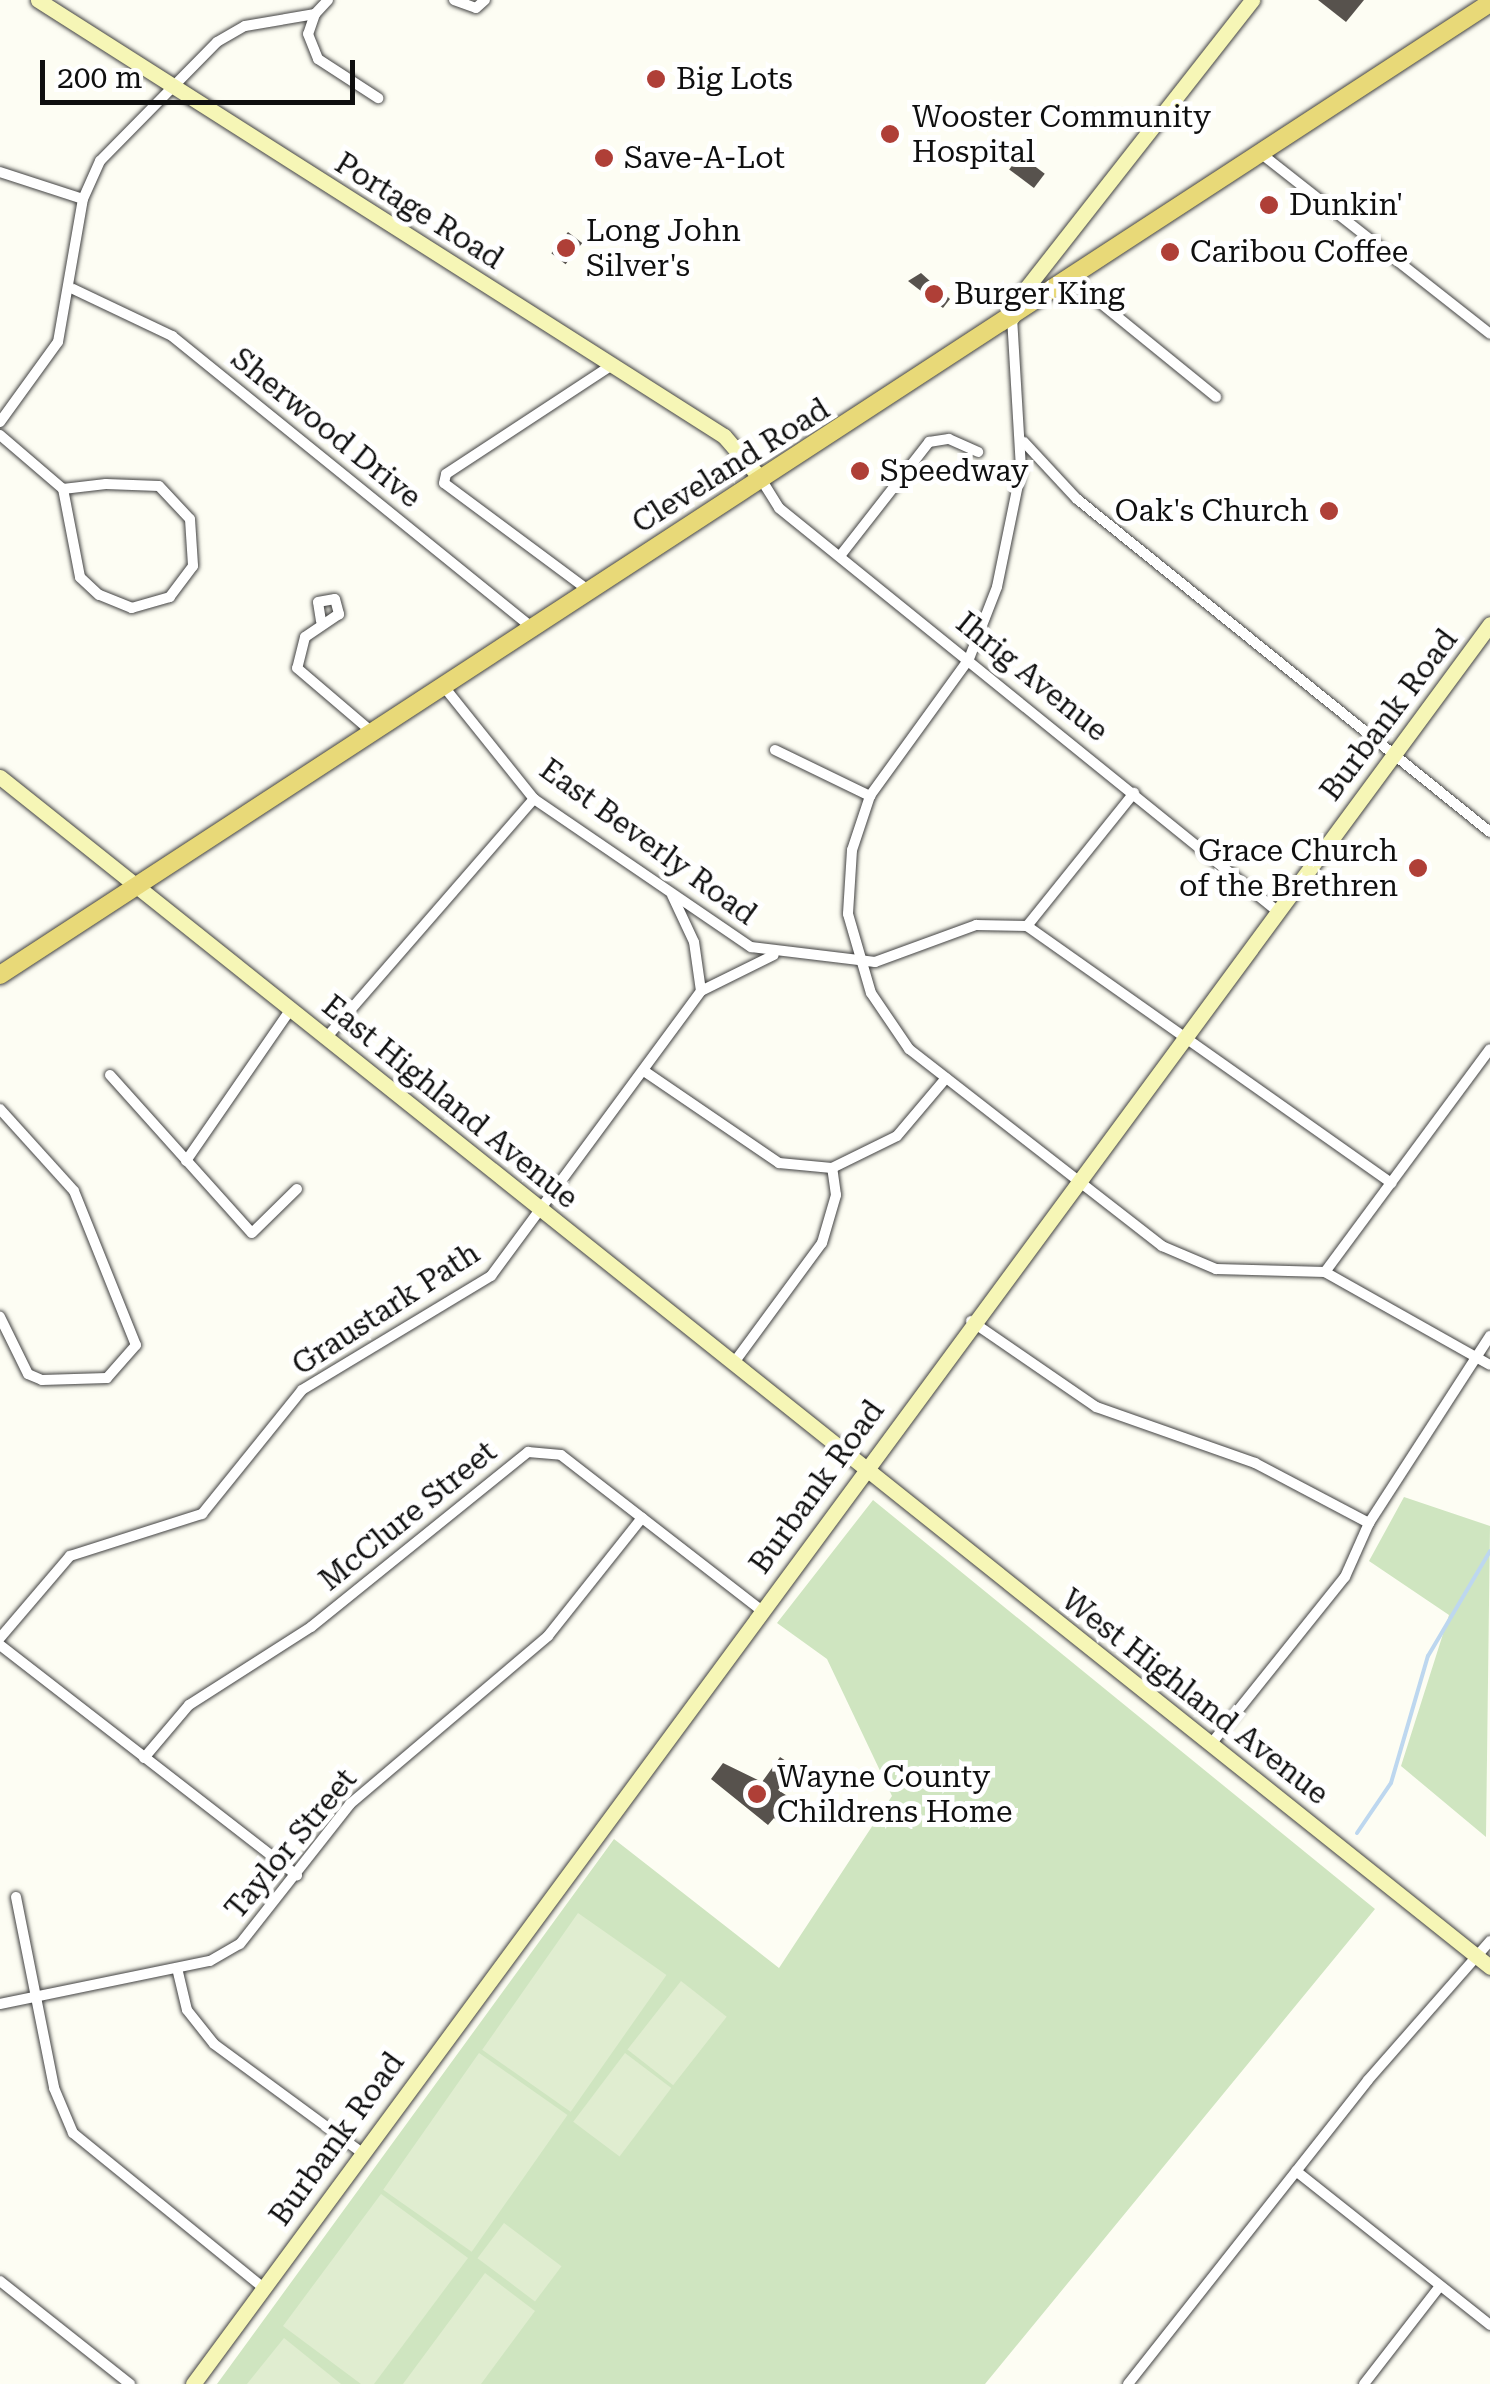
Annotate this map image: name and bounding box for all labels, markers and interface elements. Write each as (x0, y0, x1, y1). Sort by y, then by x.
scale bar (45, 40, 360, 102)
text: 200 m (57, 60, 142, 95)
place label: Big Lots (676, 61, 793, 97)
marker: Big Lots (645, 68, 667, 90)
place label: Wooster Community Hospital (912, 99, 1211, 170)
marker: Wooster Community Hospital (877, 121, 903, 147)
place label: Save-A-Lot (624, 140, 785, 176)
street label: Portage Road (328, 145, 510, 277)
marker: Save-A-Lot (593, 147, 615, 169)
place label: Dunkin' (1289, 187, 1403, 223)
marker: Dunkin' (1258, 194, 1280, 216)
place label: Long John Silver's (586, 213, 741, 284)
place label: Caribou Coffee (1190, 234, 1408, 270)
marker: Long John Silver's (555, 237, 577, 259)
marker: Caribou Coffee (1159, 241, 1181, 263)
place label: Burger King (954, 276, 1125, 312)
marker: Burger King (923, 283, 945, 305)
street label: Sherwood Drive (224, 340, 428, 516)
street label: Cleveland Road (626, 391, 836, 541)
place label: Speedway (880, 453, 1028, 489)
marker: Speedway (849, 460, 871, 482)
place label: Oak's Church (1115, 493, 1309, 529)
marker: Oak's Church (1318, 500, 1340, 522)
street label: Ihrig Avenue (949, 605, 1115, 749)
street label: Burbank Road (1313, 622, 1465, 808)
street label: East Beverly Road (533, 751, 763, 933)
place label: Grace Church of the Brethren (1179, 833, 1398, 904)
marker: Grace Church of the Brethren (1407, 857, 1429, 879)
street label: East Highland Avenue (315, 988, 585, 1216)
street label: Graustark Path (286, 1235, 486, 1383)
street label: Burbank Road (742, 1393, 892, 1581)
street label: McClure Street (312, 1434, 504, 1598)
street label: West Highland Avenue (1054, 1582, 1336, 1812)
place label: Wayne County Childrens Home (777, 1759, 1013, 1830)
street label: Taylor Street (218, 1762, 364, 1926)
marker: Wayne County Childrens Home (746, 1783, 768, 1805)
street label: Burbank Road (262, 2045, 412, 2233)

